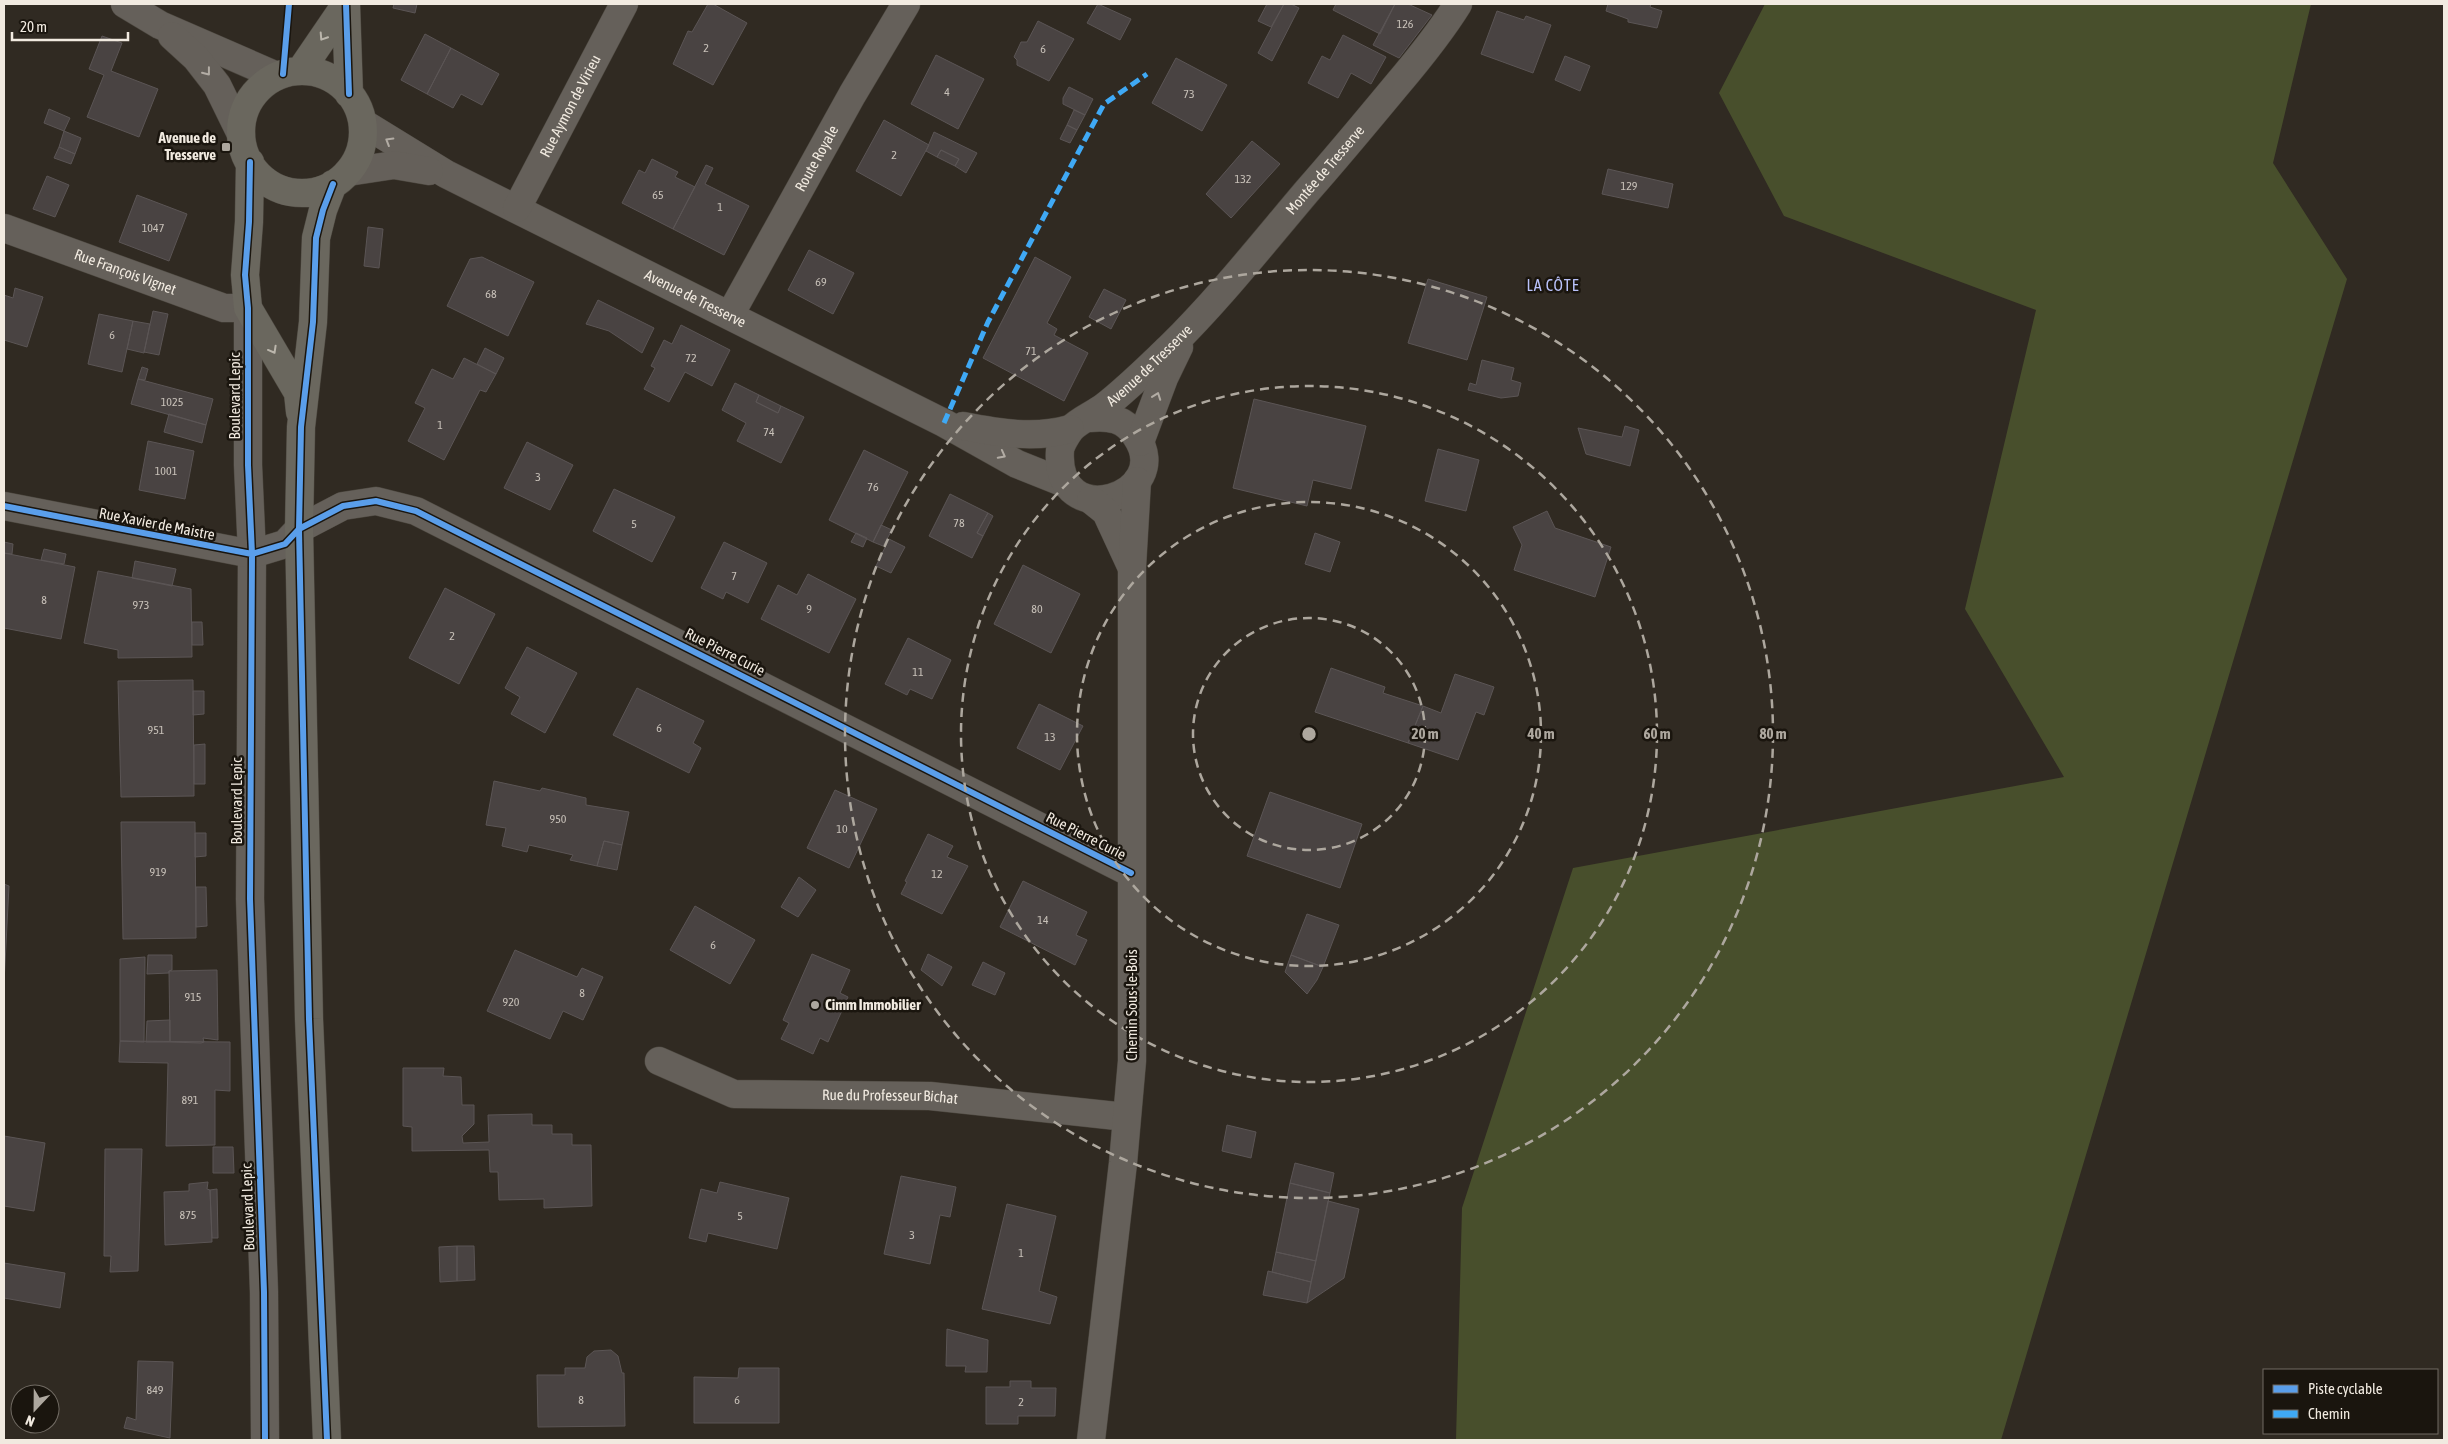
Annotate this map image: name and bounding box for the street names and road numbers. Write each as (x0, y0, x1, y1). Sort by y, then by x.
street label: Rue Aymon de Virieu (536, 52, 604, 160)
street label: Route Royale (791, 122, 842, 194)
street label: Montée de Tresserve (1282, 122, 1368, 218)
street label: Rue François Vignet (72, 245, 179, 298)
street label: Avenue de Tresserve (642, 266, 749, 331)
street label: Avenue de Tresserve (1103, 321, 1195, 409)
street label: Boulevard Lepic (226, 352, 243, 440)
street label: Rue Xavier de Maistre (98, 504, 217, 543)
street label: Rue Pierre Curie (682, 624, 768, 679)
street label: Boulevard Lepic (228, 757, 245, 845)
street label: Rue Pierre Curie (1043, 808, 1129, 863)
street label: Chemin Sous-le-Bois (1123, 949, 1140, 1061)
street label: Rue du Professeur Bichat (822, 1086, 959, 1107)
street label: Boulevard Lepic (237, 1163, 258, 1251)

